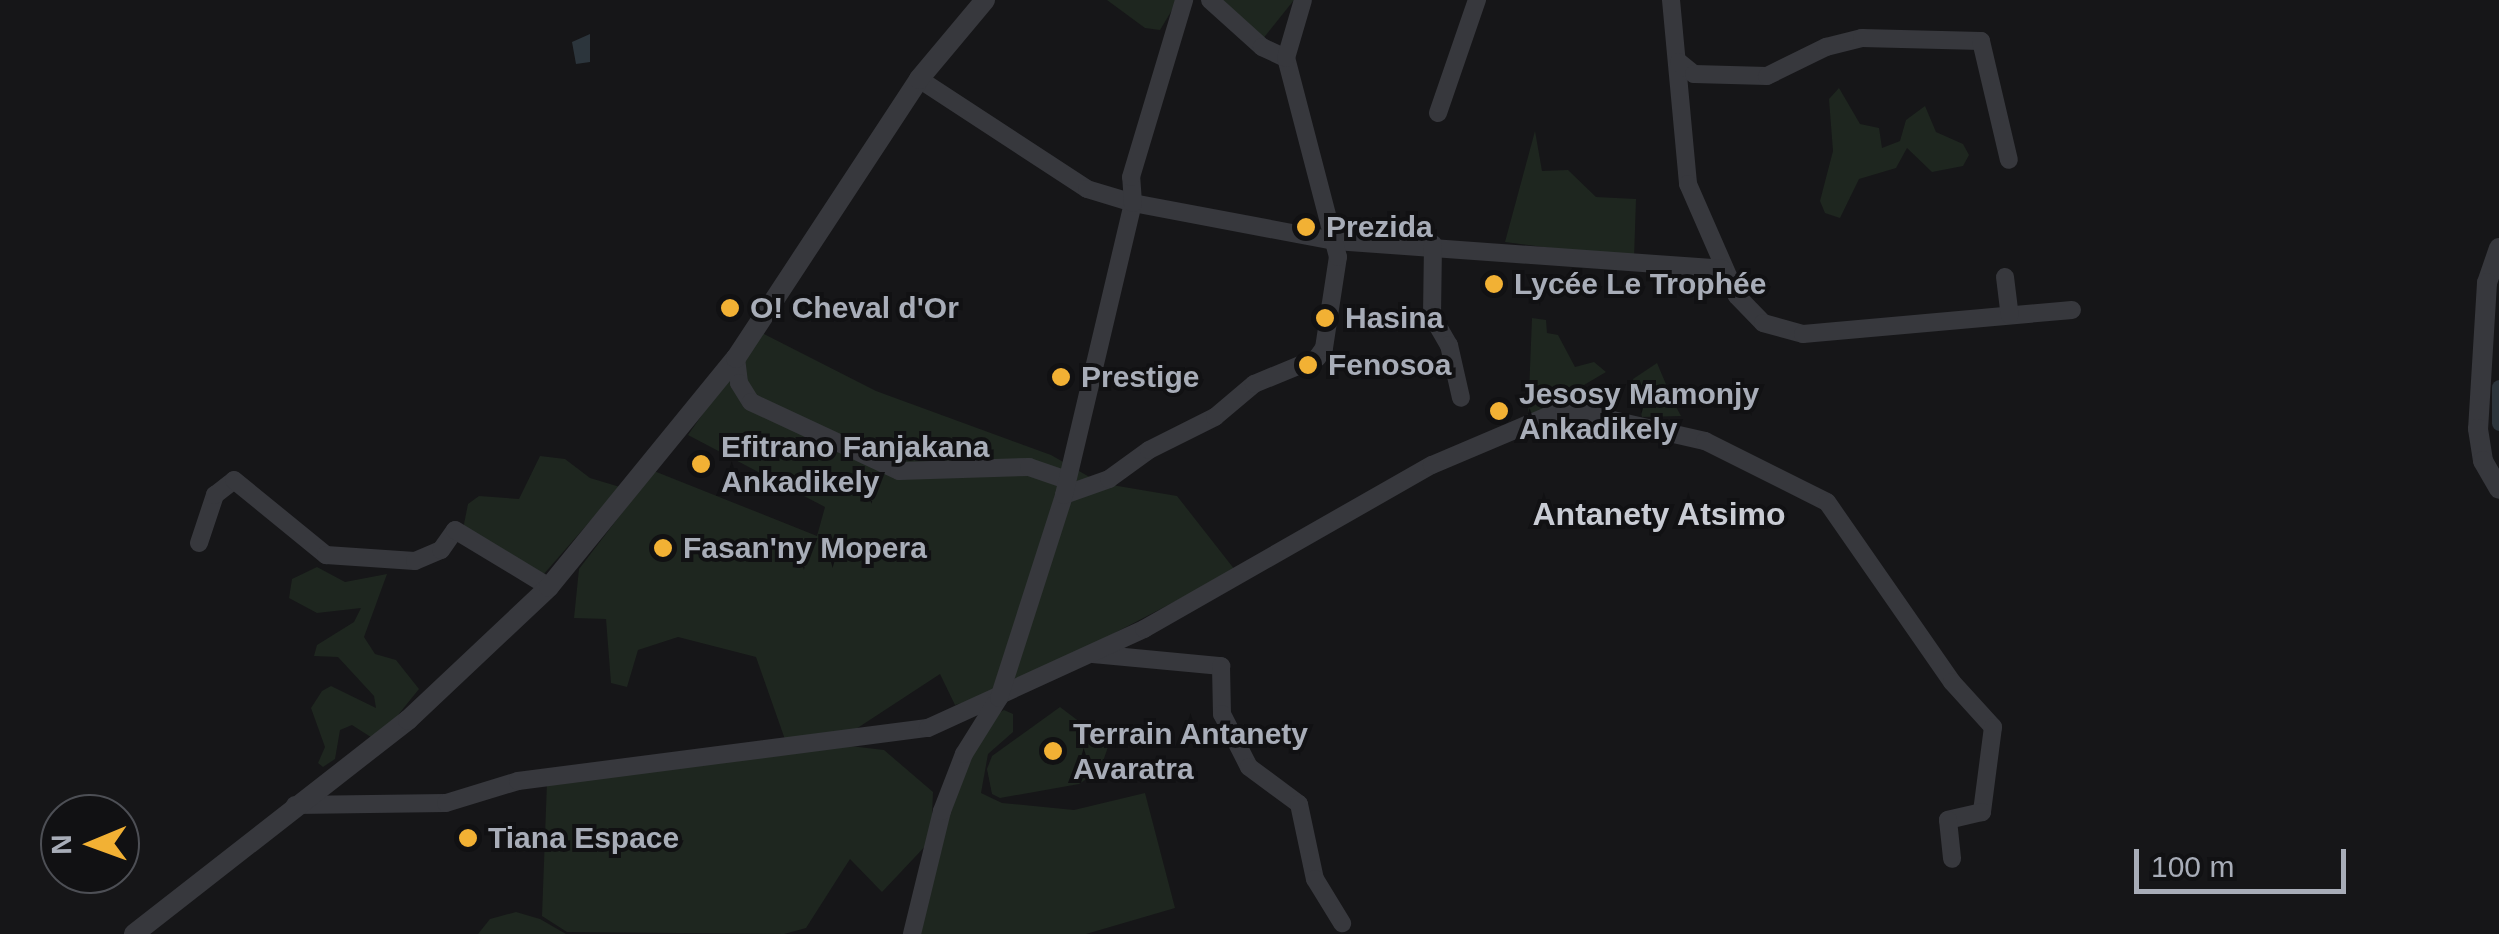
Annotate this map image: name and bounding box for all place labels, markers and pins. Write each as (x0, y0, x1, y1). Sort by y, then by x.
place label: Prezida (1326, 209, 1433, 245)
marker: Prezida (1295, 216, 1317, 238)
place label: Lycée Le Trophée (1514, 266, 1766, 302)
marker: Lycée Le Trophée (1483, 273, 1505, 295)
place label: O! Cheval d'Or (750, 290, 959, 326)
marker: O! Cheval d'Or (719, 297, 741, 319)
place label: Hasina (1345, 300, 1443, 336)
marker: Hasina (1314, 307, 1336, 329)
place label: Fenosoa (1328, 347, 1451, 383)
marker: Fenosoa (1297, 354, 1319, 376)
place label: Prestige (1081, 359, 1199, 395)
marker: Prestige (1050, 366, 1072, 388)
place label: Jesosy Mamonjy Ankadikely (1519, 376, 1759, 446)
marker: Jesosy Mamonjy Ankadikely (1488, 400, 1510, 422)
place label: Efitrano Fanjakana Ankadikely (721, 429, 989, 500)
marker: Efitrano Fanjakana Ankadikely (690, 453, 712, 475)
place label: Fasan'ny Mopera (683, 530, 927, 566)
marker: Fasan'ny Mopera (652, 537, 674, 559)
place label: Terrain Antanety Avaratra (1073, 716, 1309, 786)
marker: Terrain Antanety Avaratra (1042, 740, 1064, 762)
place label: Tiana Espace (488, 820, 679, 856)
marker: Tiana Espace (457, 827, 479, 849)

